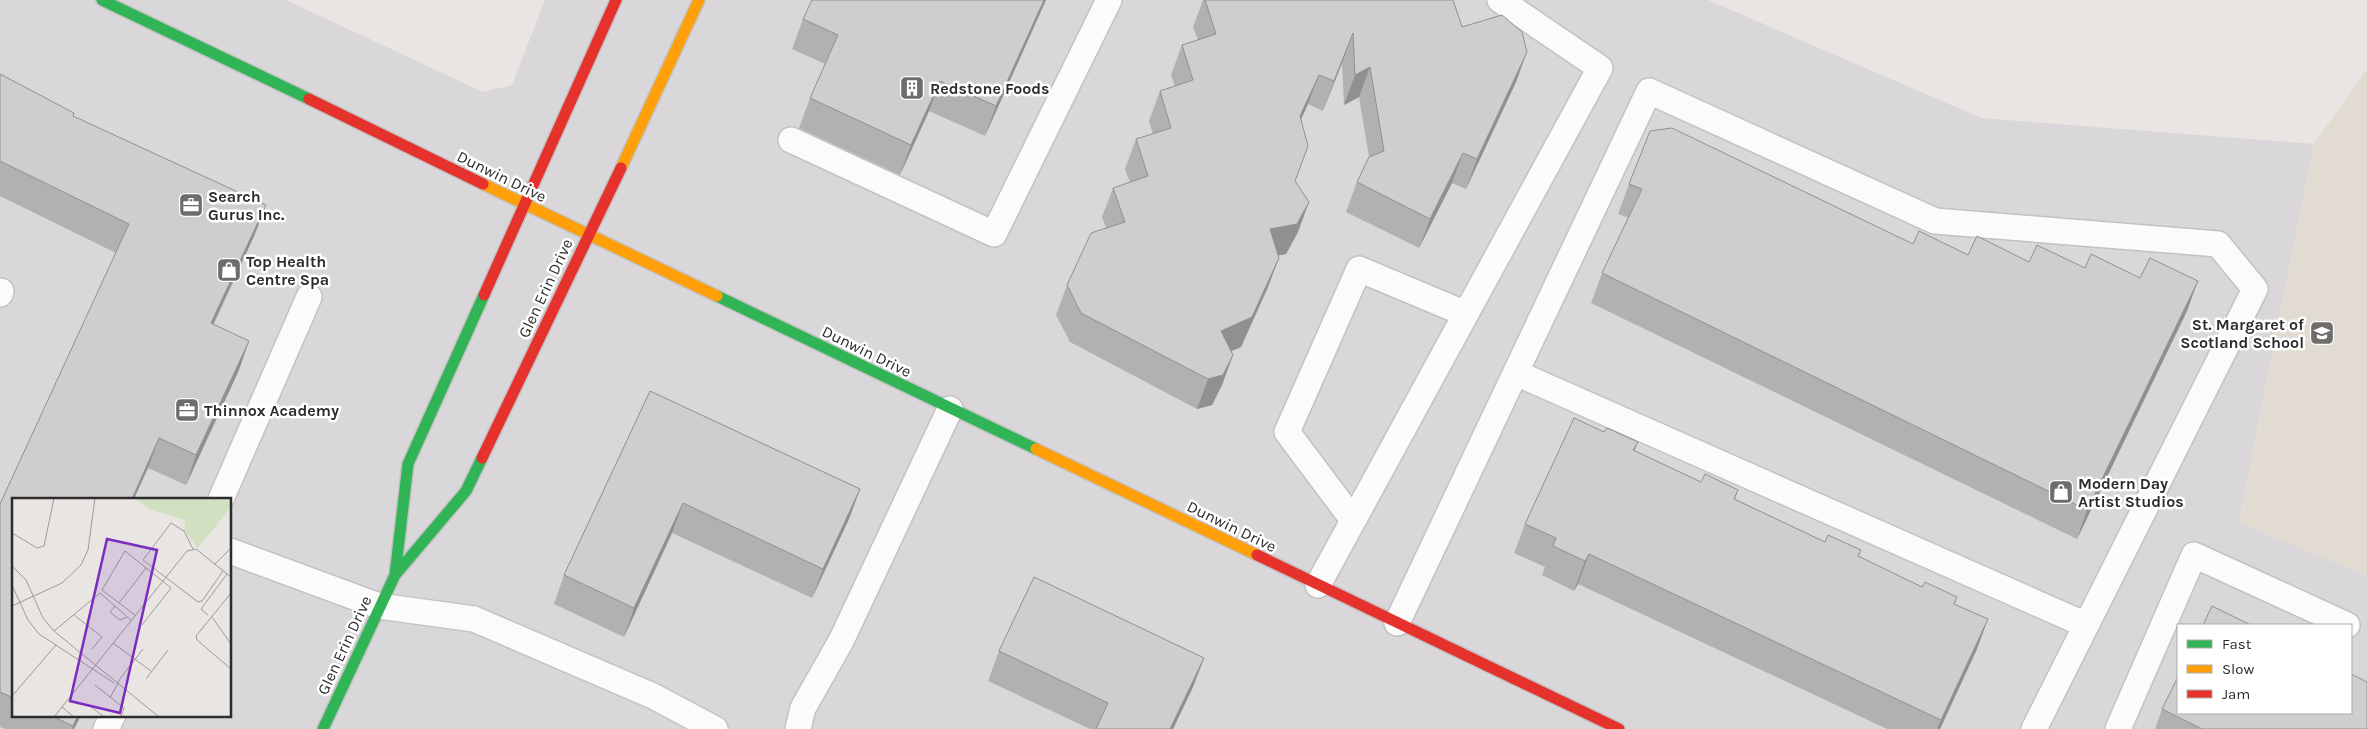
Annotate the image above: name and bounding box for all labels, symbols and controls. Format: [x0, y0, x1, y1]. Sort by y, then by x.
building icon: Redstone Foods [899, 75, 925, 101]
place label: Redstone Foods [930, 79, 1050, 98]
street label: Dunwin Drive [454, 147, 550, 206]
place label: Search Gurus Inc. [208, 187, 285, 224]
office icon: Search Gurus Inc. [178, 192, 204, 218]
street label: Glen Erin Drive [514, 236, 577, 341]
place label: Top Health Centre Spa [246, 252, 329, 289]
shop icon: Top Health Centre Spa [216, 257, 242, 283]
place label: St. Margaret of Scotland School [2180, 315, 2304, 352]
school or university icon: St. Margaret of Scotland School [2309, 320, 2335, 346]
street label: Dunwin Drive [819, 322, 915, 381]
office icon: Thinnox Academy [174, 397, 200, 423]
place label: Thinnox Academy [204, 401, 339, 420]
place label: Modern Day Artist Studios [2078, 474, 2184, 511]
shop icon: Modern Day Artist Studios [2048, 479, 2074, 505]
street label: Dunwin Drive [1184, 497, 1280, 556]
inset map [12, 498, 231, 716]
street label: Glen Erin Drive [313, 593, 376, 698]
legend [2177, 624, 2352, 714]
text: Fast [2222, 635, 2252, 653]
text: Slow [2222, 660, 2254, 678]
text: Jam [2222, 685, 2250, 703]

